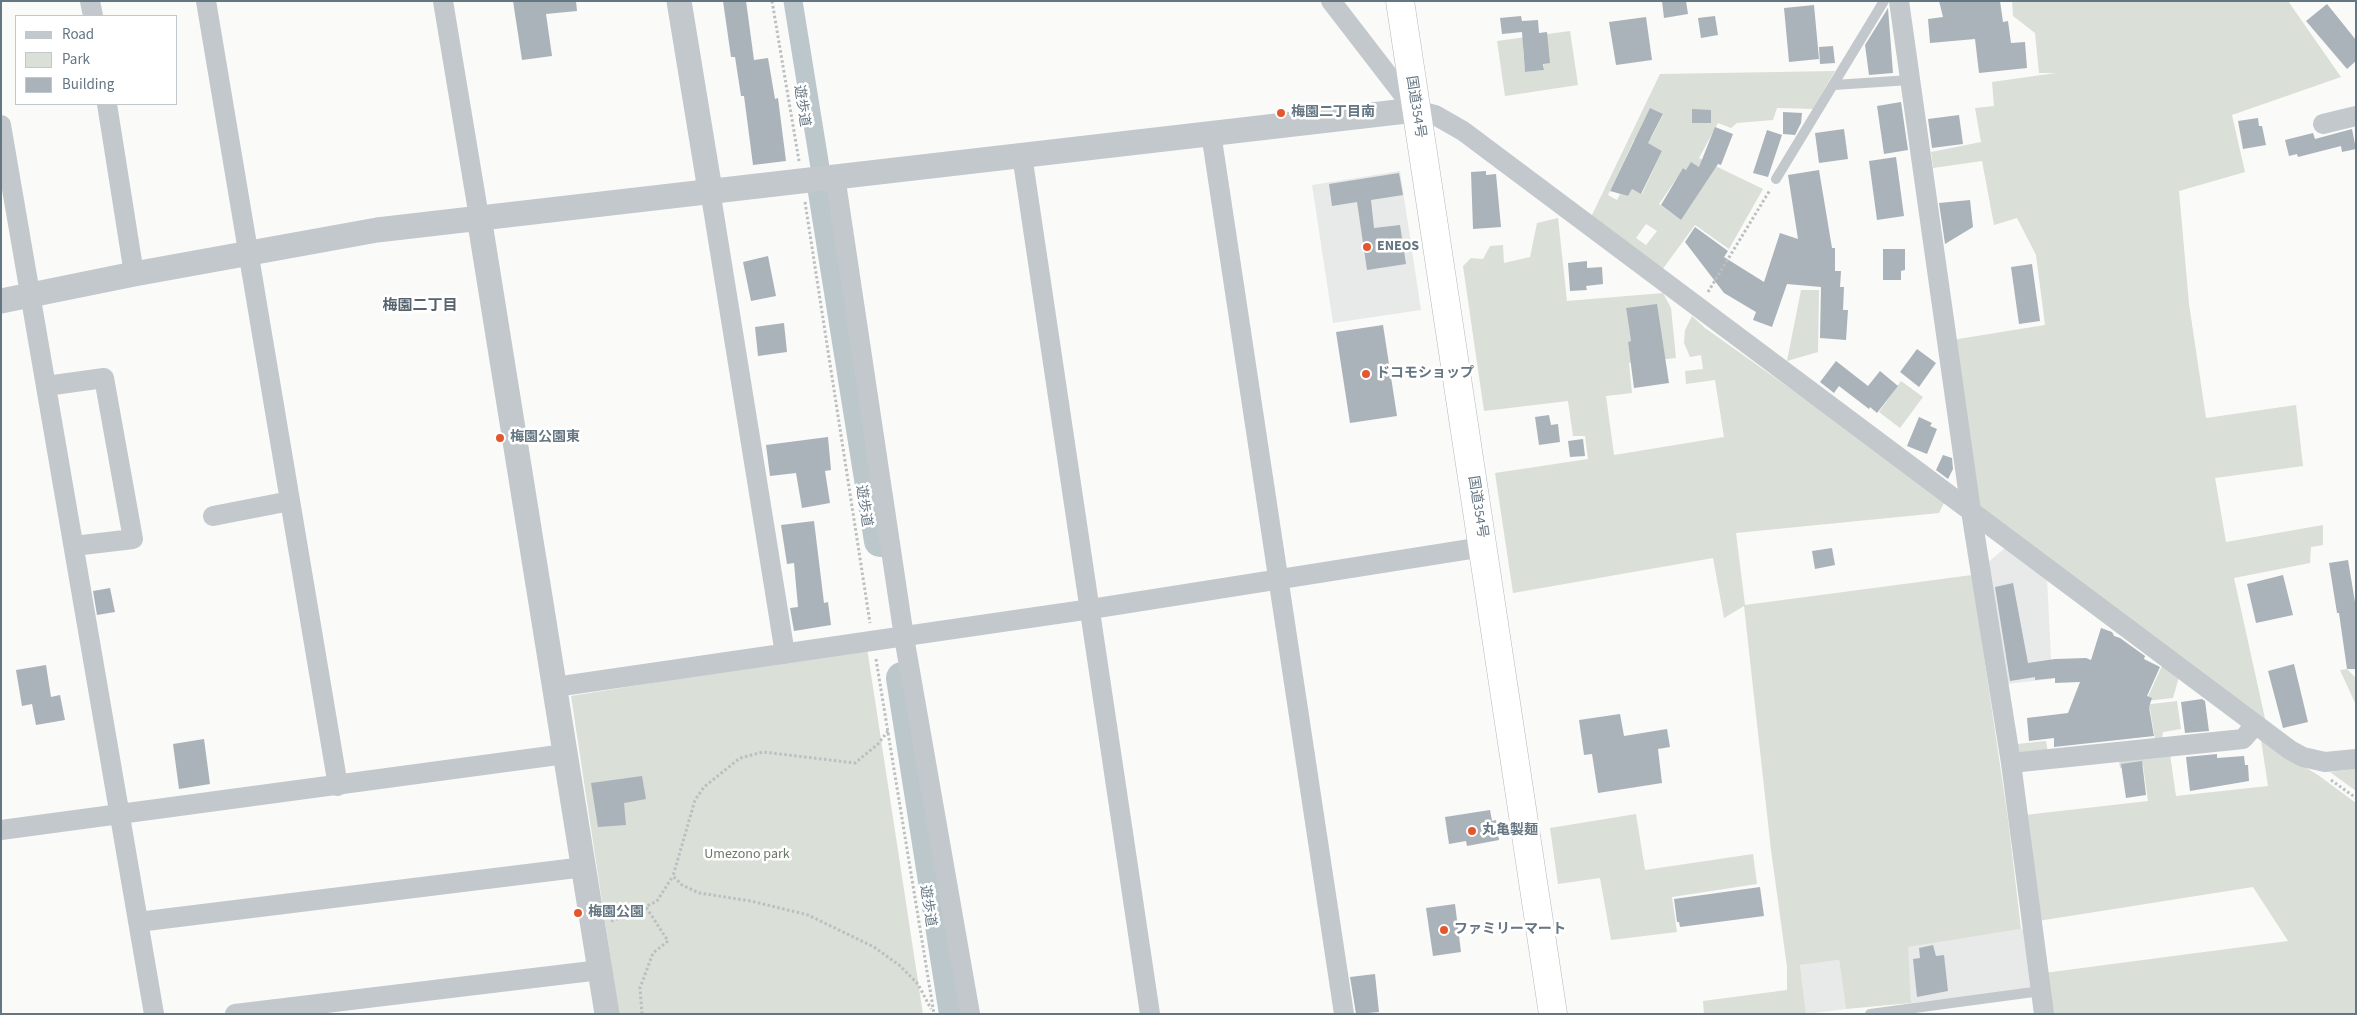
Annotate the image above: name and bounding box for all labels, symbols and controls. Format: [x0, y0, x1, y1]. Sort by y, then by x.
legend [15, 15, 178, 105]
text: Road [62, 24, 94, 45]
text: Park [62, 49, 90, 70]
text: Building [62, 74, 114, 95]
street label: 国道354号 [1402, 75, 1428, 139]
street label: 遊歩道 [789, 84, 813, 128]
place label: 梅園二丁目南 [1291, 105, 1375, 121]
marker: 梅園二丁目南 [1275, 107, 1287, 119]
place label: ENEOS [1377, 239, 1419, 255]
marker: ENEOS [1361, 241, 1373, 253]
district label: 梅園二丁目 [383, 298, 457, 316]
place label: ドコモショップ [1376, 366, 1474, 382]
marker: ドコモショップ [1360, 368, 1372, 380]
place label: 梅園公園東 [510, 430, 580, 446]
marker: 梅園公園東 [494, 432, 506, 444]
street label: 国道354号 [1464, 475, 1490, 539]
street label: 遊歩道 [851, 484, 875, 528]
place label: 丸亀製麺 [1482, 823, 1538, 839]
marker: 丸亀製麺 [1466, 825, 1478, 837]
park label: Umezono park [704, 847, 790, 863]
street label: 遊歩道 [915, 884, 939, 928]
place label: 梅園公園 [588, 905, 644, 921]
marker: 梅園公園 [572, 907, 584, 919]
place label: ファミリーマート [1454, 922, 1566, 938]
marker: ファミリーマート [1438, 924, 1450, 936]

